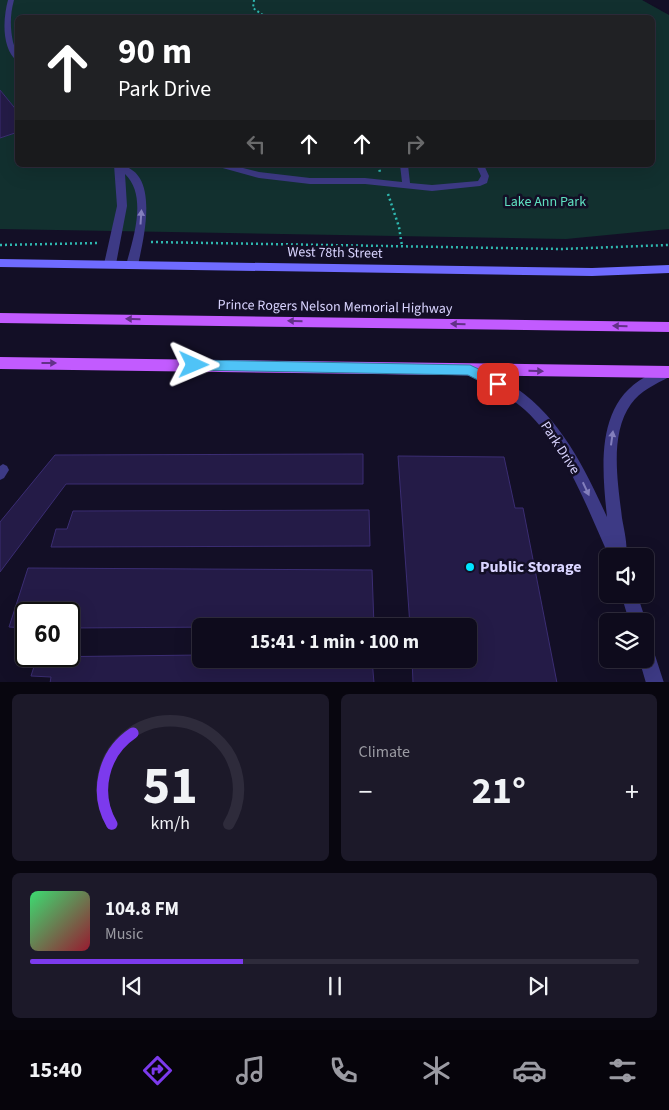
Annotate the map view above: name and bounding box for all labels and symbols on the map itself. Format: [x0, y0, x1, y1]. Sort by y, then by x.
park label: Lake Ann Park [504, 192, 586, 212]
one-way arrow [137, 208, 145, 224]
street label: West 78th Street [287, 242, 383, 264]
street label: Prince Rogers Nelson Memorial Highway [217, 295, 453, 319]
one-way arrow [125, 315, 141, 323]
one-way arrow [287, 317, 303, 325]
one-way arrow [450, 319, 466, 327]
one-way arrow [612, 322, 628, 330]
position arrow [167, 338, 219, 390]
one-way arrow [41, 359, 57, 367]
pin [477, 363, 519, 405]
one-way arrow [528, 367, 544, 375]
street label: Park Drive [535, 418, 585, 478]
one-way arrow [608, 430, 616, 446]
one-way arrow [581, 482, 590, 497]
place label: Public Storage [480, 556, 582, 578]
marker: Public Storage [464, 561, 476, 573]
speed limit sign: 60 [15, 602, 80, 667]

